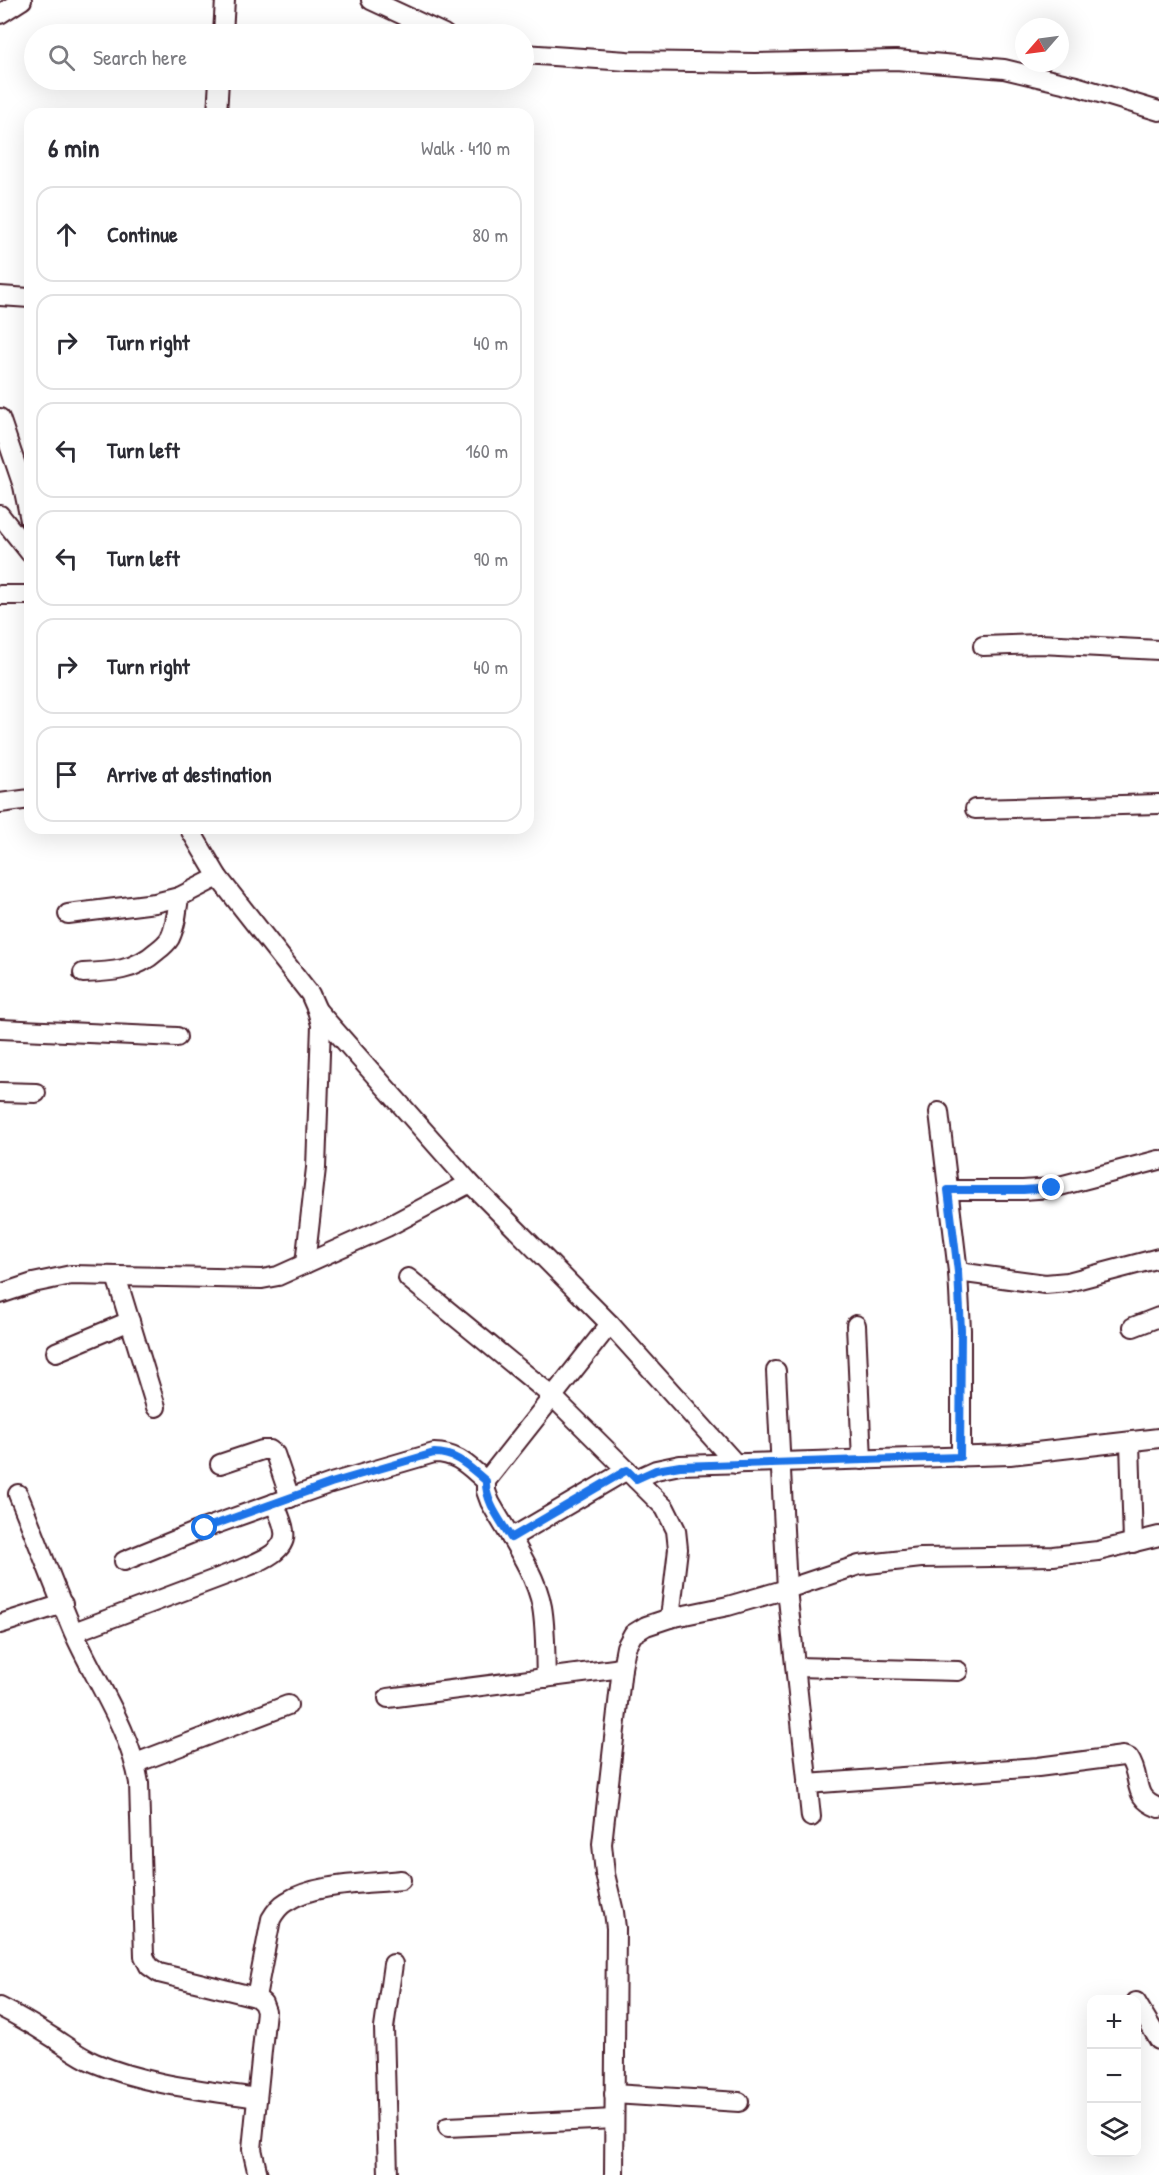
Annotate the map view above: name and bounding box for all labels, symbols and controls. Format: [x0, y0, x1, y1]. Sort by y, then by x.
north arrow [1015, 18, 1069, 72]
search box [24, 24, 534, 90]
icon: search [45, 41, 78, 74]
text: Search here [93, 42, 187, 72]
text: 6 min [48, 130, 100, 165]
text: Walk · 410 m [421, 134, 510, 161]
icon: ahead [50, 218, 83, 251]
text: Continue [107, 219, 178, 249]
text: 80 m [472, 221, 508, 248]
icon: right [50, 326, 83, 359]
text: Turn right [107, 327, 190, 357]
text: 40 m [473, 329, 508, 356]
icon: left [50, 434, 83, 467]
text: Turn left [107, 435, 180, 465]
text: 160 m [466, 437, 508, 464]
icon: left [50, 542, 83, 575]
text: Turn left [107, 543, 180, 573]
text: 90 m [474, 545, 508, 572]
icon: right [50, 650, 83, 683]
text: Turn right [107, 651, 190, 681]
text: 40 m [473, 653, 508, 680]
icon: arrive [50, 758, 83, 791]
text: Arrive at destination [107, 759, 272, 789]
route end [1038, 1174, 1064, 1200]
route start [191, 1514, 217, 1540]
map controls [1087, 1995, 1141, 2157]
button: + [1087, 1995, 1141, 2049]
button: − [1087, 2049, 1141, 2103]
button: layers [1087, 2103, 1141, 2157]

